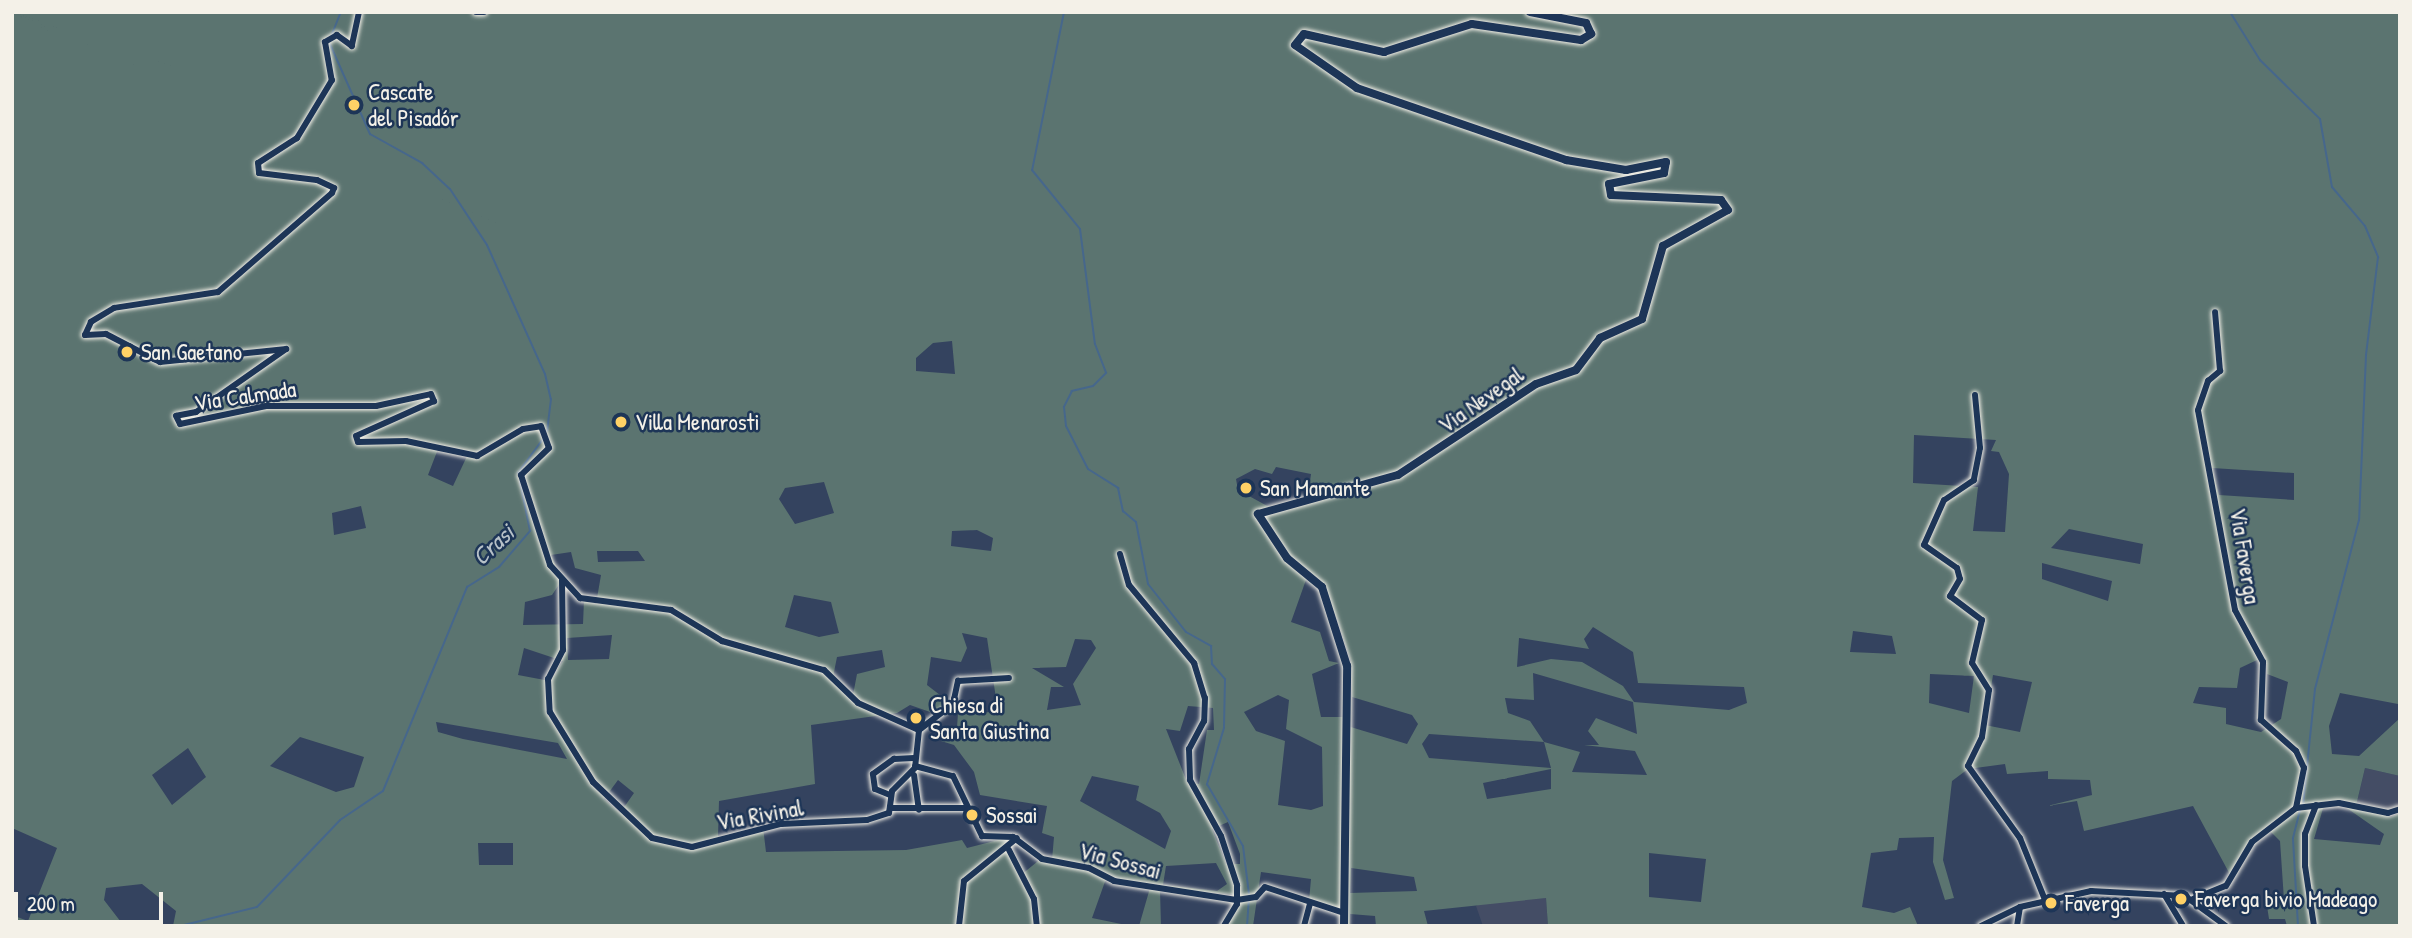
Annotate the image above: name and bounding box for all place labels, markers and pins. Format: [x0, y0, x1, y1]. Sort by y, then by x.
place label: Cascate del Pisadór [368, 78, 459, 132]
marker: Cascate del Pisadór [346, 97, 362, 113]
place label: San Gaetano [141, 338, 242, 366]
marker: San Gaetano [119, 344, 135, 360]
place label: Villa Menarosti [635, 408, 760, 436]
marker: Villa Menarosti [613, 414, 629, 430]
place label: San Mamante [1260, 474, 1370, 502]
marker: San Mamante [1238, 480, 1254, 496]
place label: Chiesa di Santa Giustina [930, 691, 1049, 745]
marker: Chiesa di Santa Giustina [908, 710, 924, 726]
place label: Sossai [986, 801, 1038, 829]
marker: Sossai [964, 807, 980, 823]
place label: Faverga bivio Madeago [2195, 885, 2377, 913]
place label: Faverga [2065, 889, 2129, 917]
marker: Faverga bivio Madeago [2173, 891, 2189, 907]
marker: Faverga [2043, 895, 2059, 911]

